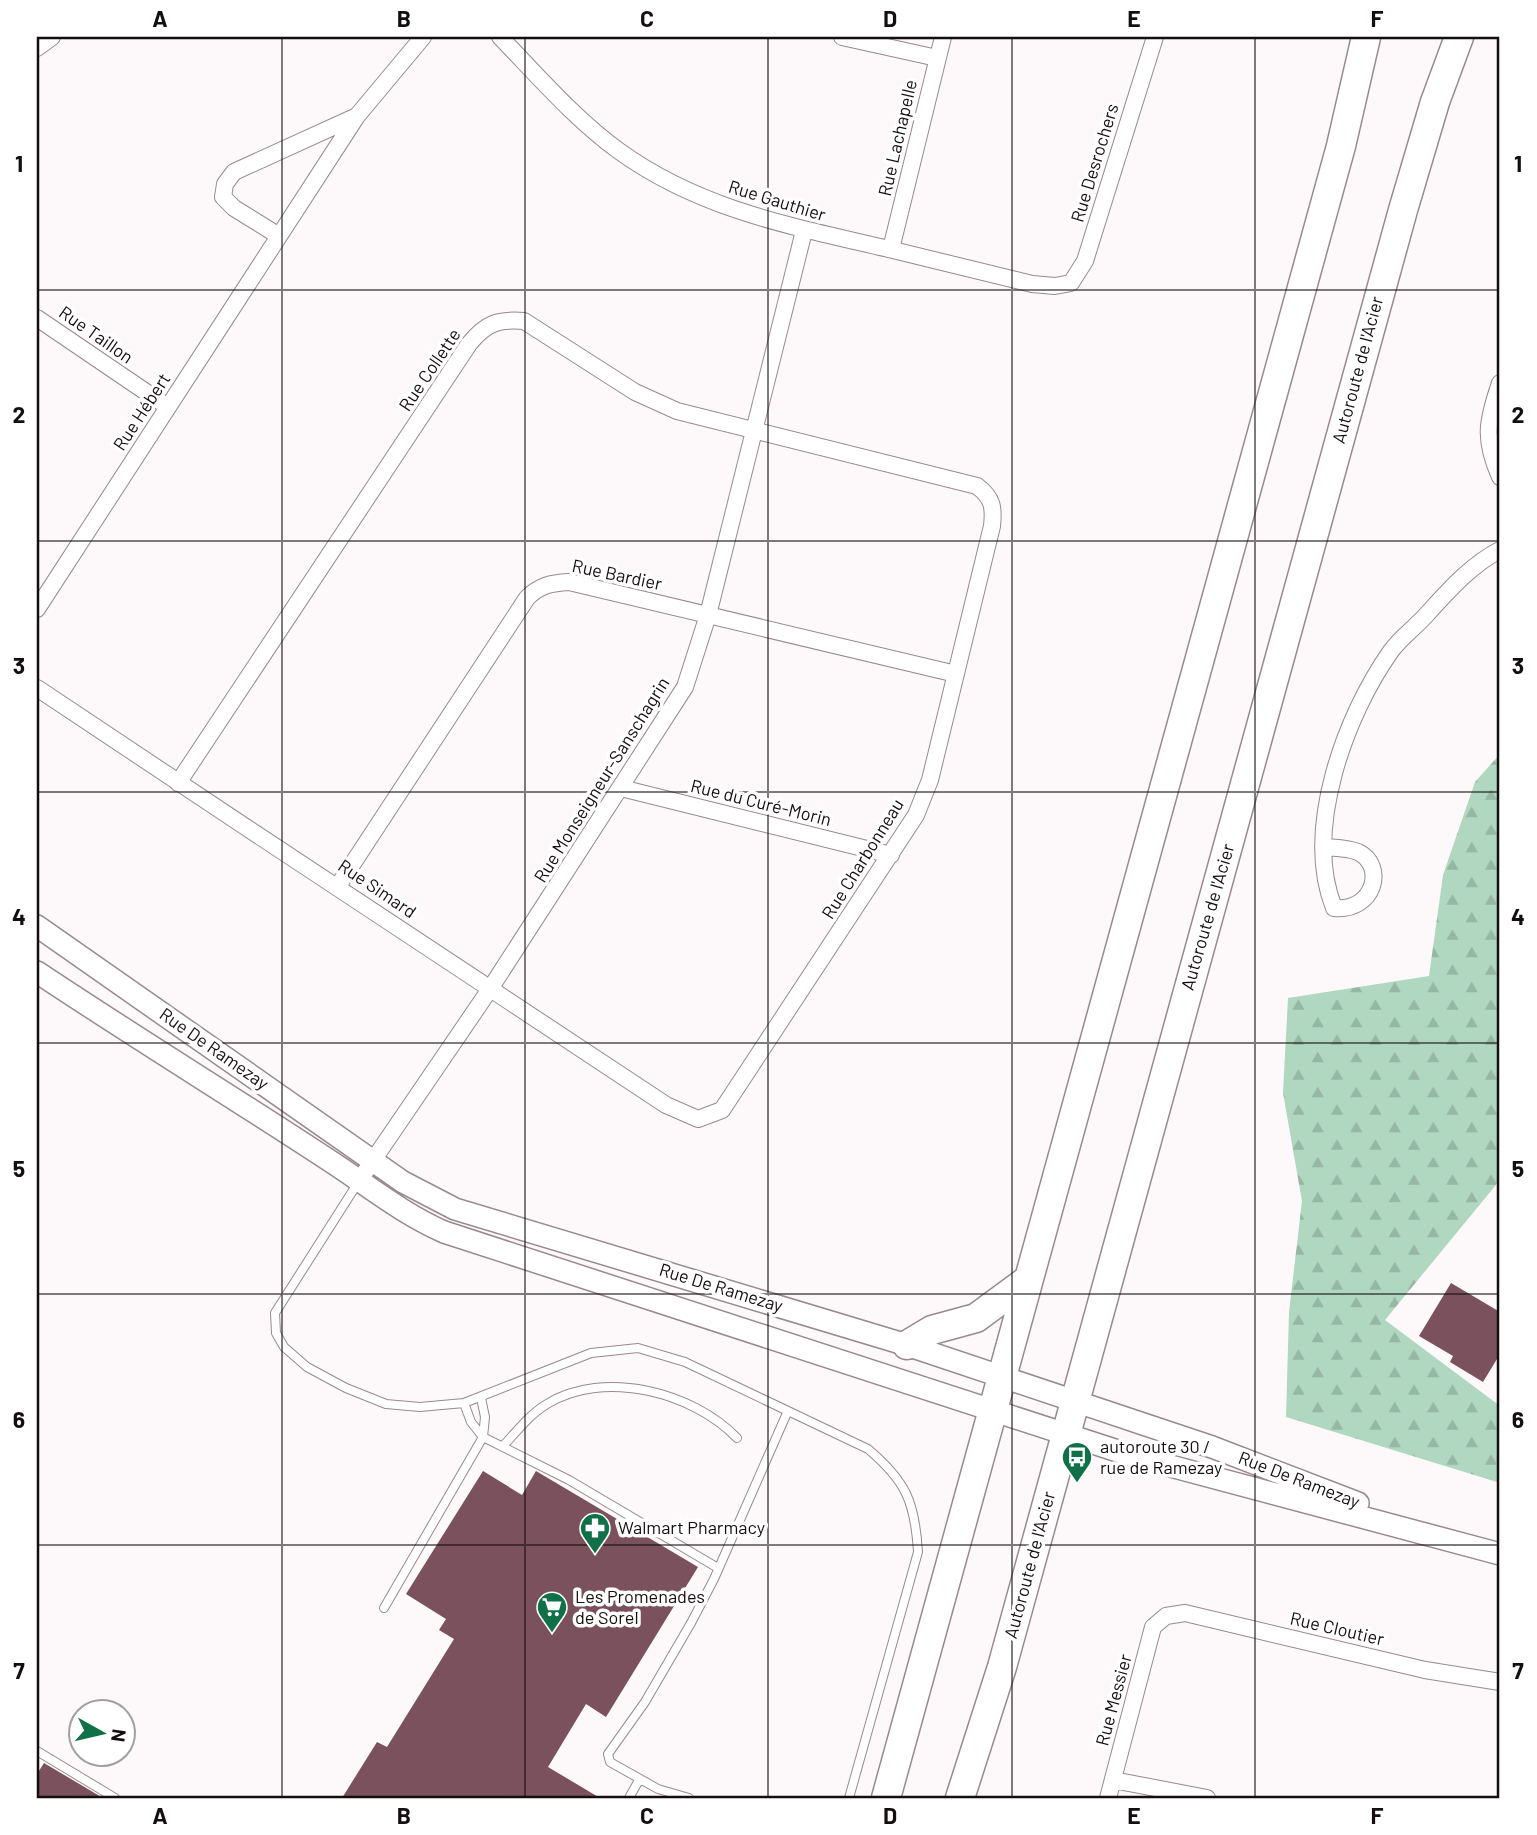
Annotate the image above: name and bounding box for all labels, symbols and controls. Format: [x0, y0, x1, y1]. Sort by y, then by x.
text: A [152, 4, 168, 32]
text: B [397, 4, 411, 32]
text: C [640, 4, 654, 32]
text: D [883, 4, 897, 32]
text: E [1127, 4, 1141, 32]
text: F [1371, 4, 1384, 32]
street label: Rue Lachapelle [873, 77, 921, 198]
street label: Rue Desrochers [1066, 101, 1123, 225]
text: 1 [15, 149, 23, 177]
text: 1 [1514, 149, 1522, 177]
street label: Rue Gauthier [726, 175, 829, 225]
street label: Autoroute de l'Acier [1327, 293, 1387, 446]
street label: Rue Taillon [55, 301, 138, 368]
street label: Rue Collette [394, 324, 465, 415]
street label: Rue Hébert [108, 369, 174, 454]
text: 2 [13, 400, 25, 428]
text: 2 [1512, 400, 1524, 428]
street label: Rue Bardier [570, 554, 665, 594]
text: 3 [13, 651, 25, 679]
text: 3 [1512, 651, 1524, 679]
street label: Rue Monseigneur-Sanschagrin [529, 673, 674, 886]
street label: Rue du Curé-Morin [689, 774, 834, 830]
street label: Rue Charbonneau [816, 794, 908, 923]
street label: Autoroute de l'Acier [1176, 841, 1239, 992]
street label: Rue Simard [334, 854, 421, 922]
text: 4 [12, 902, 26, 930]
text: 4 [1511, 902, 1525, 930]
street label: Rue De Ramezay [156, 1002, 273, 1094]
text: 5 [13, 1154, 25, 1182]
text: 5 [1512, 1154, 1524, 1182]
street label: Rue De Ramezay [657, 1258, 786, 1316]
text: 6 [13, 1405, 25, 1433]
text: 6 [1512, 1405, 1524, 1433]
place label: autoroute 30 / rue de Ramezay [1100, 1435, 1222, 1478]
bus stop icon: autoroute 30 / rue de Ramezay [1060, 1440, 1094, 1484]
street label: Rue De Ramezay [1236, 1446, 1363, 1512]
street label: Autoroute de l'Acier [999, 1488, 1059, 1641]
pharmacy icon: Walmart Pharmacy [578, 1511, 612, 1555]
place label: Walmart Pharmacy [618, 1516, 765, 1538]
place label: Les Promenades de Sorel [575, 1585, 705, 1628]
supermarket icon: Les Promenades de Sorel [535, 1590, 569, 1634]
street label: Rue Cloutier [1288, 1607, 1387, 1650]
street label: Rue Messier [1090, 1651, 1136, 1748]
text: 7 [13, 1656, 25, 1684]
text: 7 [1512, 1656, 1524, 1684]
north arrow [66, 1699, 136, 1769]
text: N [107, 1728, 132, 1743]
text: A [152, 1801, 168, 1829]
text: B [397, 1801, 411, 1829]
text: C [640, 1801, 654, 1829]
text: D [883, 1801, 897, 1829]
text: E [1127, 1801, 1141, 1829]
text: F [1371, 1801, 1384, 1829]

